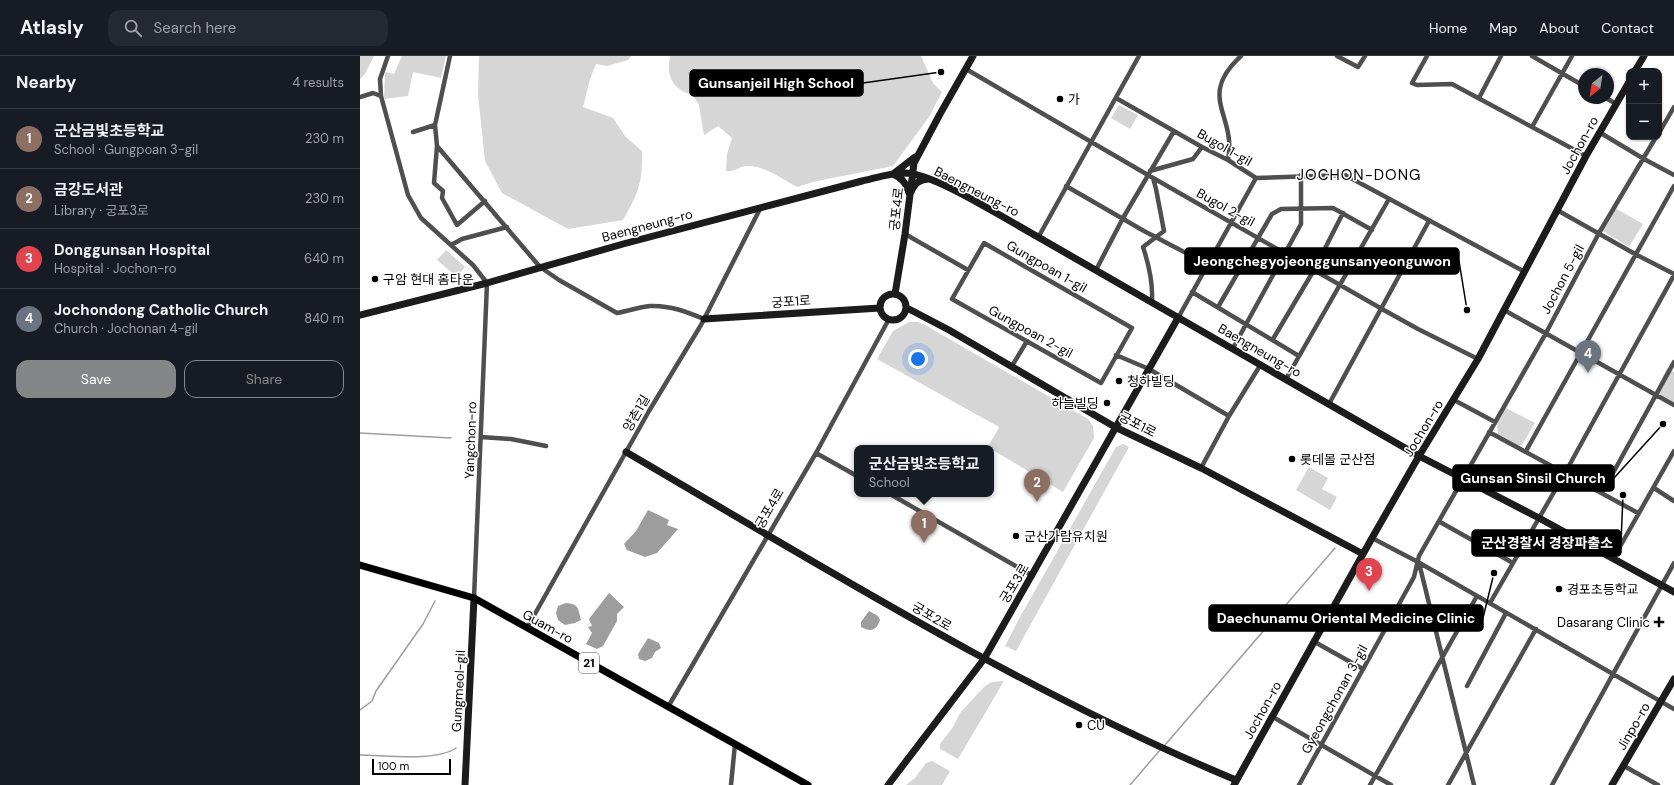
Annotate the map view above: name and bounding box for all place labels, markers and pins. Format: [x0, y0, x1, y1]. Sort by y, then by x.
callout: Gunsanjeil High School [690, 70, 863, 96]
place label: 가 [1068, 91, 1080, 108]
marker: 가 [1055, 94, 1065, 104]
callout: Jeongchegyojeonggunsanyeonguwon [1185, 248, 1459, 274]
place label: 구암 현대 홈타운 [383, 271, 474, 288]
marker: 구암 현대 홈타운 [370, 274, 380, 284]
pin: 4 [1575, 340, 1601, 373]
place label: 청하빌딩 [1127, 373, 1175, 390]
marker: 청하빌딩 [1114, 376, 1124, 386]
place label: 하늘빌딩 [1051, 395, 1099, 412]
marker: 하늘빌딩 [1102, 398, 1112, 408]
place label: 롯데몰 군산점 [1300, 451, 1375, 468]
marker: 롯데몰 군산점 [1287, 454, 1297, 464]
callout: Gunsan Sinsil Church [1453, 465, 1614, 491]
pin: 2 [1024, 469, 1050, 502]
pin: 1 [911, 510, 937, 543]
place label: 군산가람유치원 [1024, 528, 1108, 545]
callout: 군산경찰서 경장파출소 [1472, 530, 1621, 556]
marker: 군산가람유치원 [1011, 531, 1021, 541]
pin: 3 [1356, 558, 1382, 591]
place label: 경포초등학교 [1567, 581, 1639, 598]
marker: 경포초등학교 [1554, 584, 1564, 594]
callout: Daechunamu Oriental Medicine Clinic [1209, 605, 1483, 631]
place label: Dasarang Clinic [1557, 614, 1650, 631]
marker: Dasarang Clinic [1653, 616, 1665, 628]
place label: CU [1087, 717, 1105, 734]
marker: CU [1074, 720, 1084, 730]

